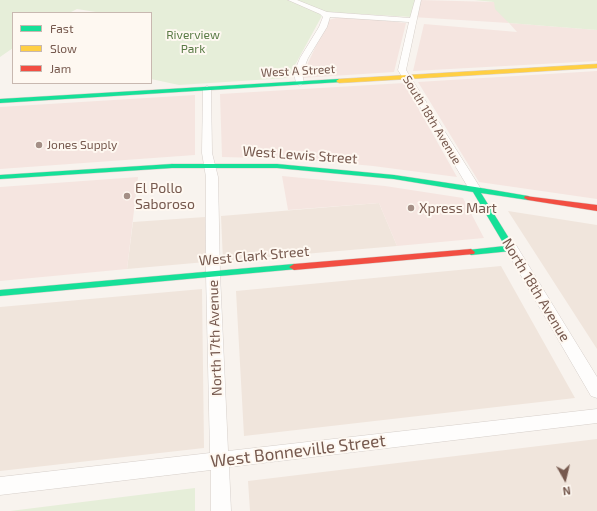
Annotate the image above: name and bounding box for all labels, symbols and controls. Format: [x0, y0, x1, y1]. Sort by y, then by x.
legend [12, 12, 152, 84]
text: Fast [50, 21, 73, 35]
park label: Riverview Park [166, 28, 220, 56]
text: Slow [50, 41, 77, 55]
text: Jam [50, 61, 71, 75]
street label: West A Street [260, 62, 336, 80]
street label: South 18th Avenue [400, 73, 464, 167]
place label: Jones Supply [47, 138, 117, 152]
marker: Jones Supply [34, 140, 44, 150]
street label: West Lewis Street [242, 143, 358, 167]
place label: El Pollo Saboroso [135, 180, 195, 212]
marker: El Pollo Saboroso [122, 191, 132, 201]
place label: Xpress Mart [419, 200, 497, 216]
marker: Xpress Mart [406, 203, 416, 213]
street label: North 18th Avenue [499, 235, 573, 345]
street label: West Clark Street [198, 243, 310, 269]
street label: North 17th Avenue [205, 280, 225, 396]
street label: West Bonneville Street [209, 430, 387, 472]
north arrow [545, 459, 585, 499]
text: N [562, 484, 572, 498]

